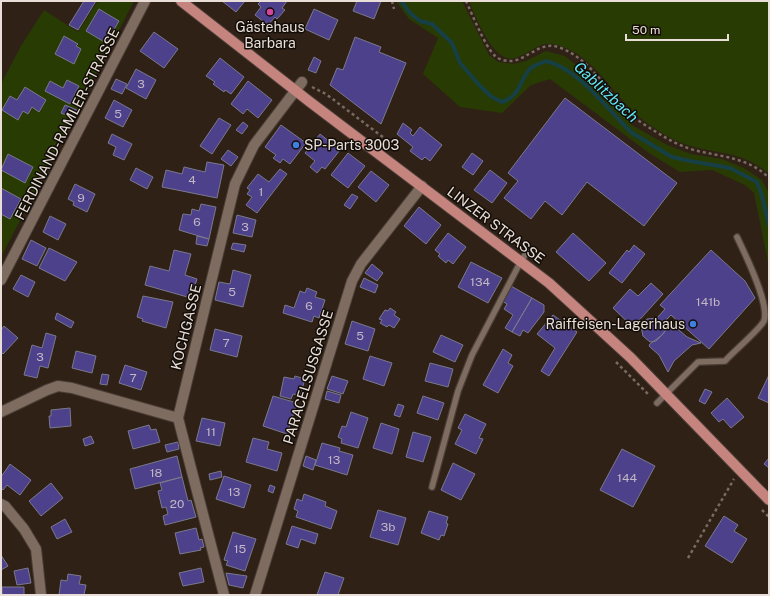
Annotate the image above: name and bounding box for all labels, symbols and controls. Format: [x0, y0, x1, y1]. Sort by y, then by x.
marker: Gästehaus Barbara [265, 7, 275, 17]
scale bar [626, 16, 728, 42]
place label: Gästehaus Barbara [235, 19, 305, 51]
text: 50 m [632, 23, 660, 37]
street label: FERDINAND-RAMLER-STRASSE [12, 25, 122, 223]
water label: Gablitzbach [571, 58, 642, 125]
house number: 3 [137, 77, 145, 91]
house number: 5 [114, 107, 122, 121]
place label: SP-Parts 3003 [304, 137, 399, 153]
marker: SP-Parts 3003 [291, 140, 301, 150]
house number: 4 [188, 173, 196, 187]
street label: LINZER STRASSE [444, 183, 548, 267]
house number: 1 [259, 185, 263, 199]
house number: 9 [77, 191, 85, 205]
house number: 6 [193, 215, 201, 229]
house number: 3 [241, 220, 249, 234]
house number: 134 [470, 275, 490, 289]
street label: KOCHGASSE [168, 283, 204, 371]
house number: 5 [228, 285, 236, 299]
house number: 141b [696, 295, 720, 309]
house number: 6 [305, 299, 313, 313]
street label: PARACELSUSGASSE [280, 308, 336, 446]
place label: Raiffeisen-Lagerhaus [546, 316, 685, 332]
marker: Raiffeisen-Lagerhaus [688, 319, 698, 329]
house number: 5 [356, 329, 364, 343]
house number: 7 [222, 336, 230, 350]
house number: 3 [36, 350, 44, 364]
house number: 7 [129, 371, 137, 385]
house number: 11 [206, 425, 216, 439]
house number: 13 [328, 453, 340, 467]
house number: 18 [150, 466, 163, 480]
house number: 144 [617, 471, 637, 485]
house number: 13 [228, 485, 240, 499]
house number: 20 [170, 497, 184, 511]
house number: 3b [381, 520, 395, 534]
house number: 15 [234, 542, 247, 556]

